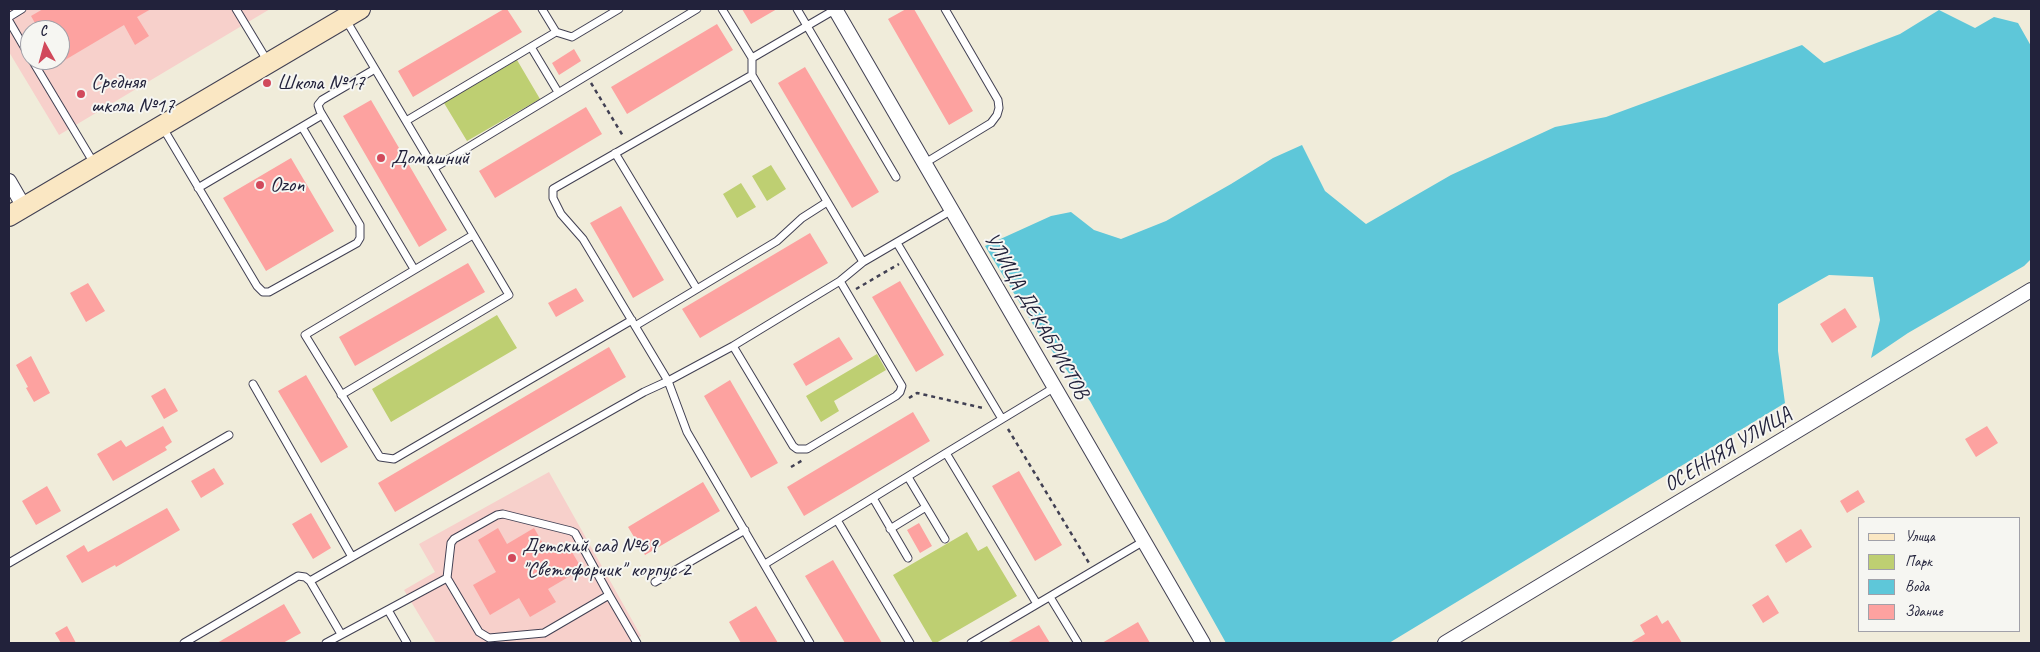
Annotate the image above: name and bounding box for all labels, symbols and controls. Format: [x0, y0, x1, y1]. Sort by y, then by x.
north arrow [20, 20, 70, 70]
text: С [39, 22, 48, 39]
place label: Средняя школа №17 [91, 69, 174, 119]
place label: Школа №17 [277, 70, 365, 96]
marker: Школа №17 [261, 77, 273, 89]
marker: Средняя школа №17 [75, 88, 87, 100]
place label: Домашний [391, 145, 469, 171]
marker: Домашний [375, 152, 387, 164]
place label: Ozon [270, 172, 305, 198]
marker: Ozon [254, 179, 266, 191]
street label: УЛИЦА ДЕКАБРИСТОВ [978, 228, 1094, 404]
street label: ОСЕННЯЯ УЛИЦА [1660, 402, 1796, 498]
legend [1858, 517, 2020, 632]
text: Улица [1905, 527, 1935, 546]
place label: Детский сад №69 "Светофорчик" корпус 2 [522, 533, 691, 583]
marker: Детский сад №69 "Светофорчик" корпус 2 [506, 552, 518, 564]
text: Парк [1905, 552, 1932, 571]
text: Вода [1905, 577, 1929, 596]
text: Здание [1905, 602, 1943, 621]

